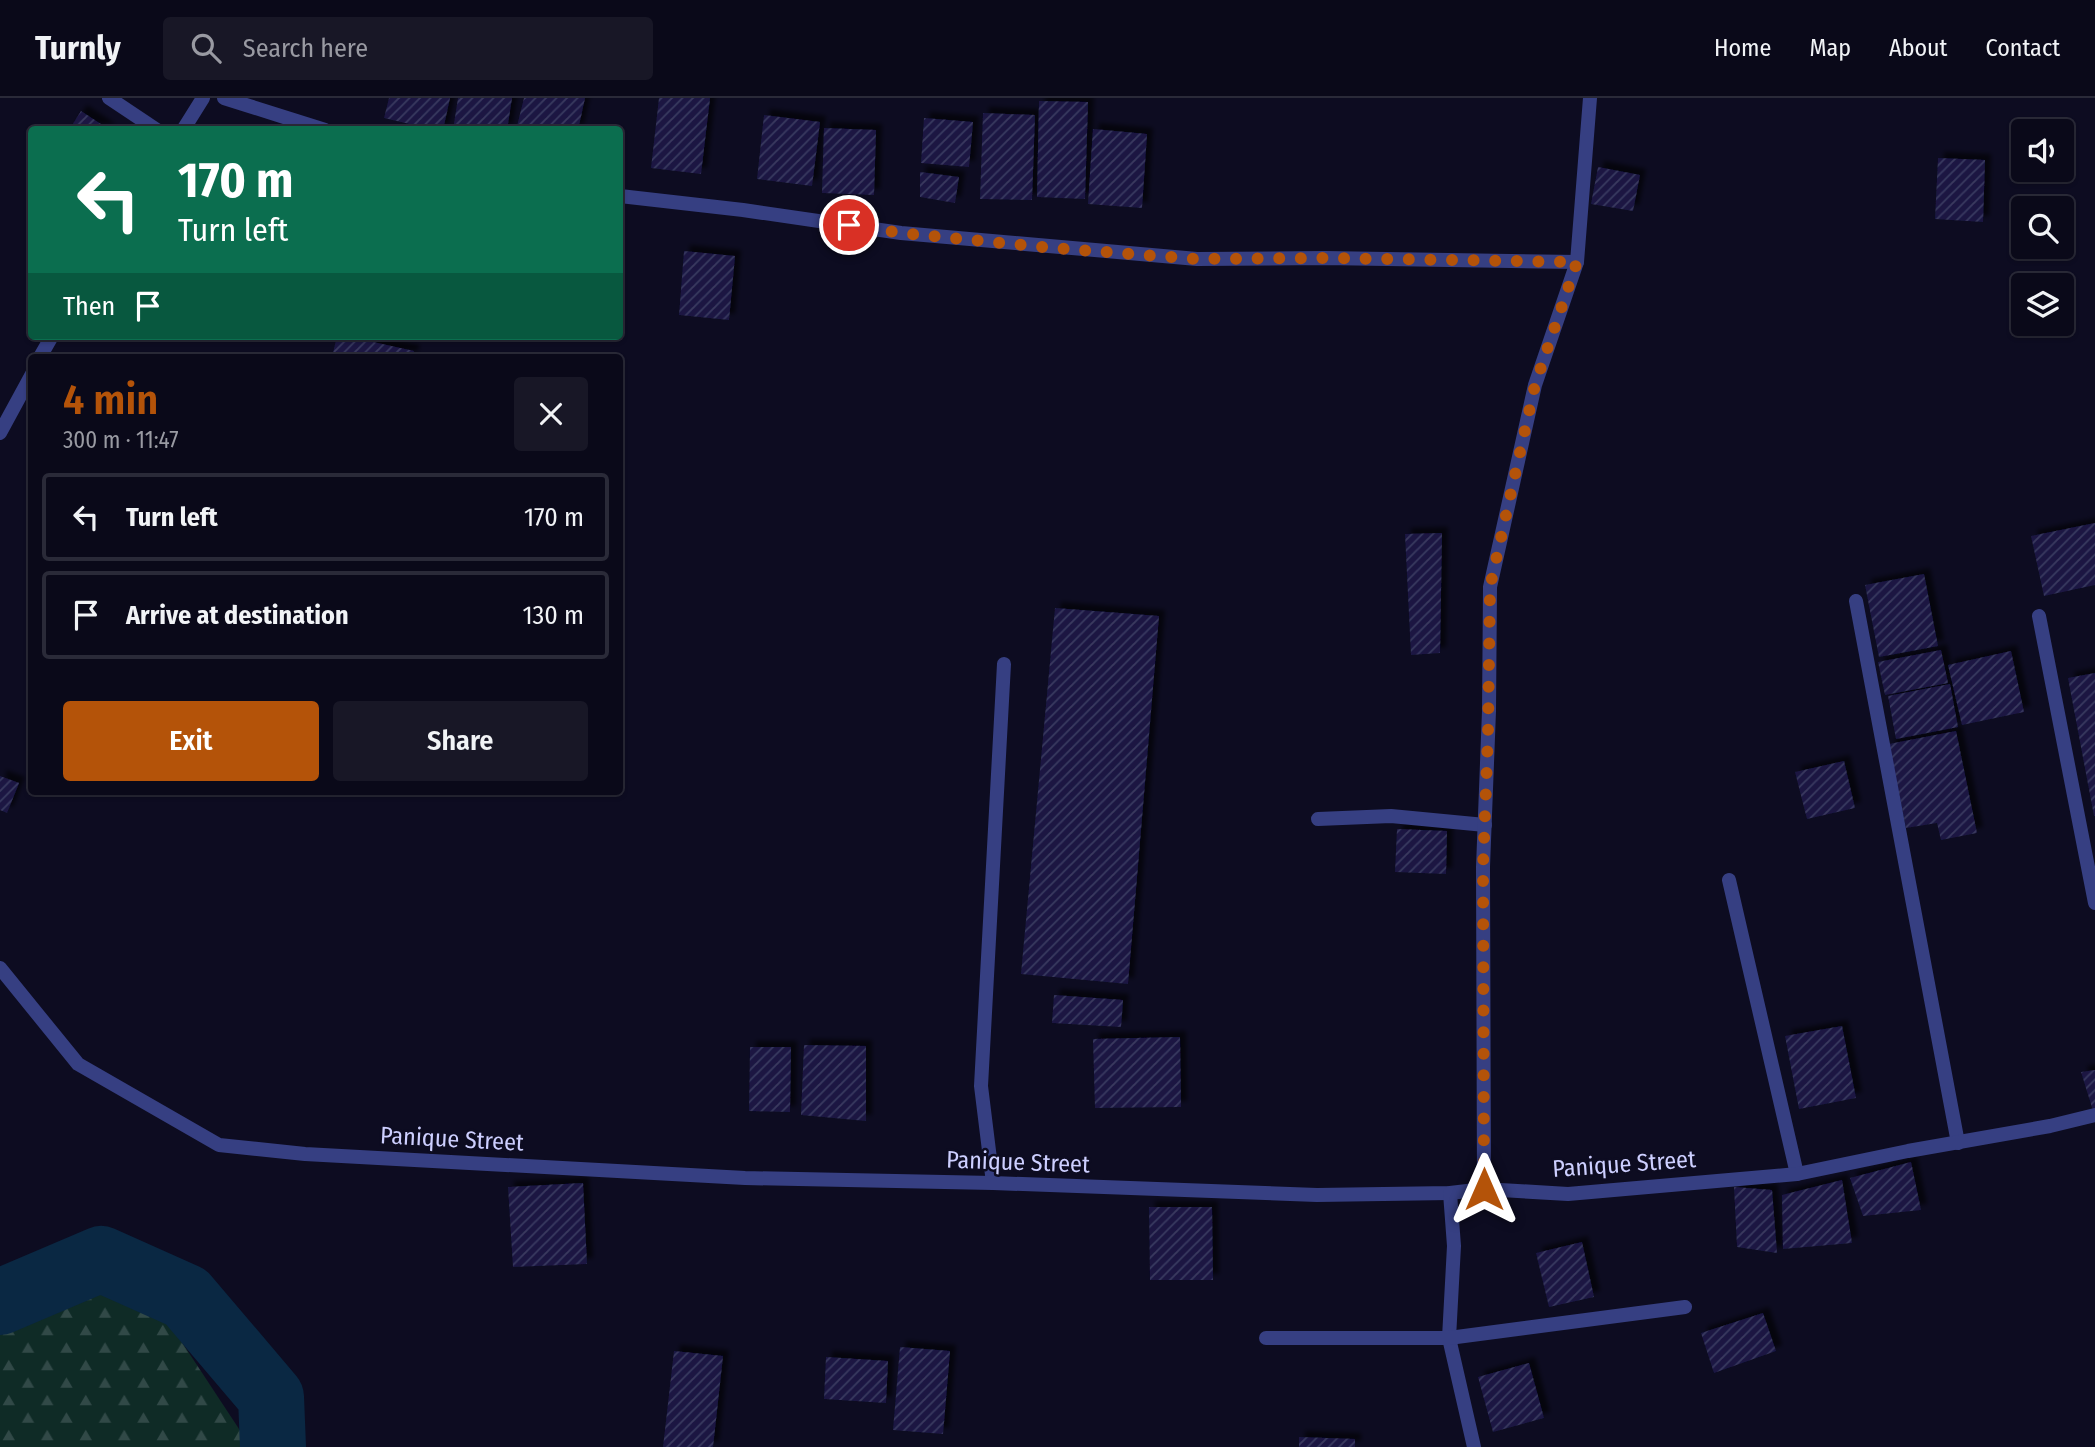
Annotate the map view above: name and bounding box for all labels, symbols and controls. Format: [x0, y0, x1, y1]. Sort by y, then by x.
search box [163, 17, 653, 80]
text: Turnly [35, 28, 121, 68]
icon: search [187, 29, 225, 67]
text: Search here [243, 33, 368, 64]
text: Home [1714, 34, 1771, 62]
text: Map [1809, 34, 1851, 62]
text: About [1889, 34, 1947, 62]
text: Contact [1985, 34, 2060, 62]
map controls [2011, 119, 2074, 336]
button: sound [2011, 119, 2074, 182]
text: 170 m [178, 151, 294, 210]
icon: left [63, 154, 154, 245]
pin [819, 195, 879, 255]
button: search [2011, 196, 2074, 259]
icon: arrive [830, 206, 868, 244]
text: Turn left [178, 211, 288, 249]
button: layers [2011, 273, 2074, 336]
icon: arrive [129, 287, 167, 325]
text: Then [63, 291, 115, 322]
text: 4 min [63, 375, 158, 425]
button: close [514, 377, 588, 451]
text: 300 m · 11:47 [63, 426, 179, 454]
icon: left [67, 498, 105, 536]
text: Turn left [126, 502, 218, 533]
text: 170 m [524, 502, 584, 533]
icon: arrive [67, 596, 105, 634]
text: Arrive at destination [126, 600, 349, 631]
text: 130 m [522, 600, 584, 631]
button: Exit [63, 701, 319, 781]
button: Share [333, 701, 588, 781]
street label: Panique Street [380, 1121, 525, 1157]
street label: Panique Street [1551, 1145, 1697, 1183]
street label: Panique Street [946, 1146, 1090, 1179]
position arrow [1447, 1152, 1521, 1226]

